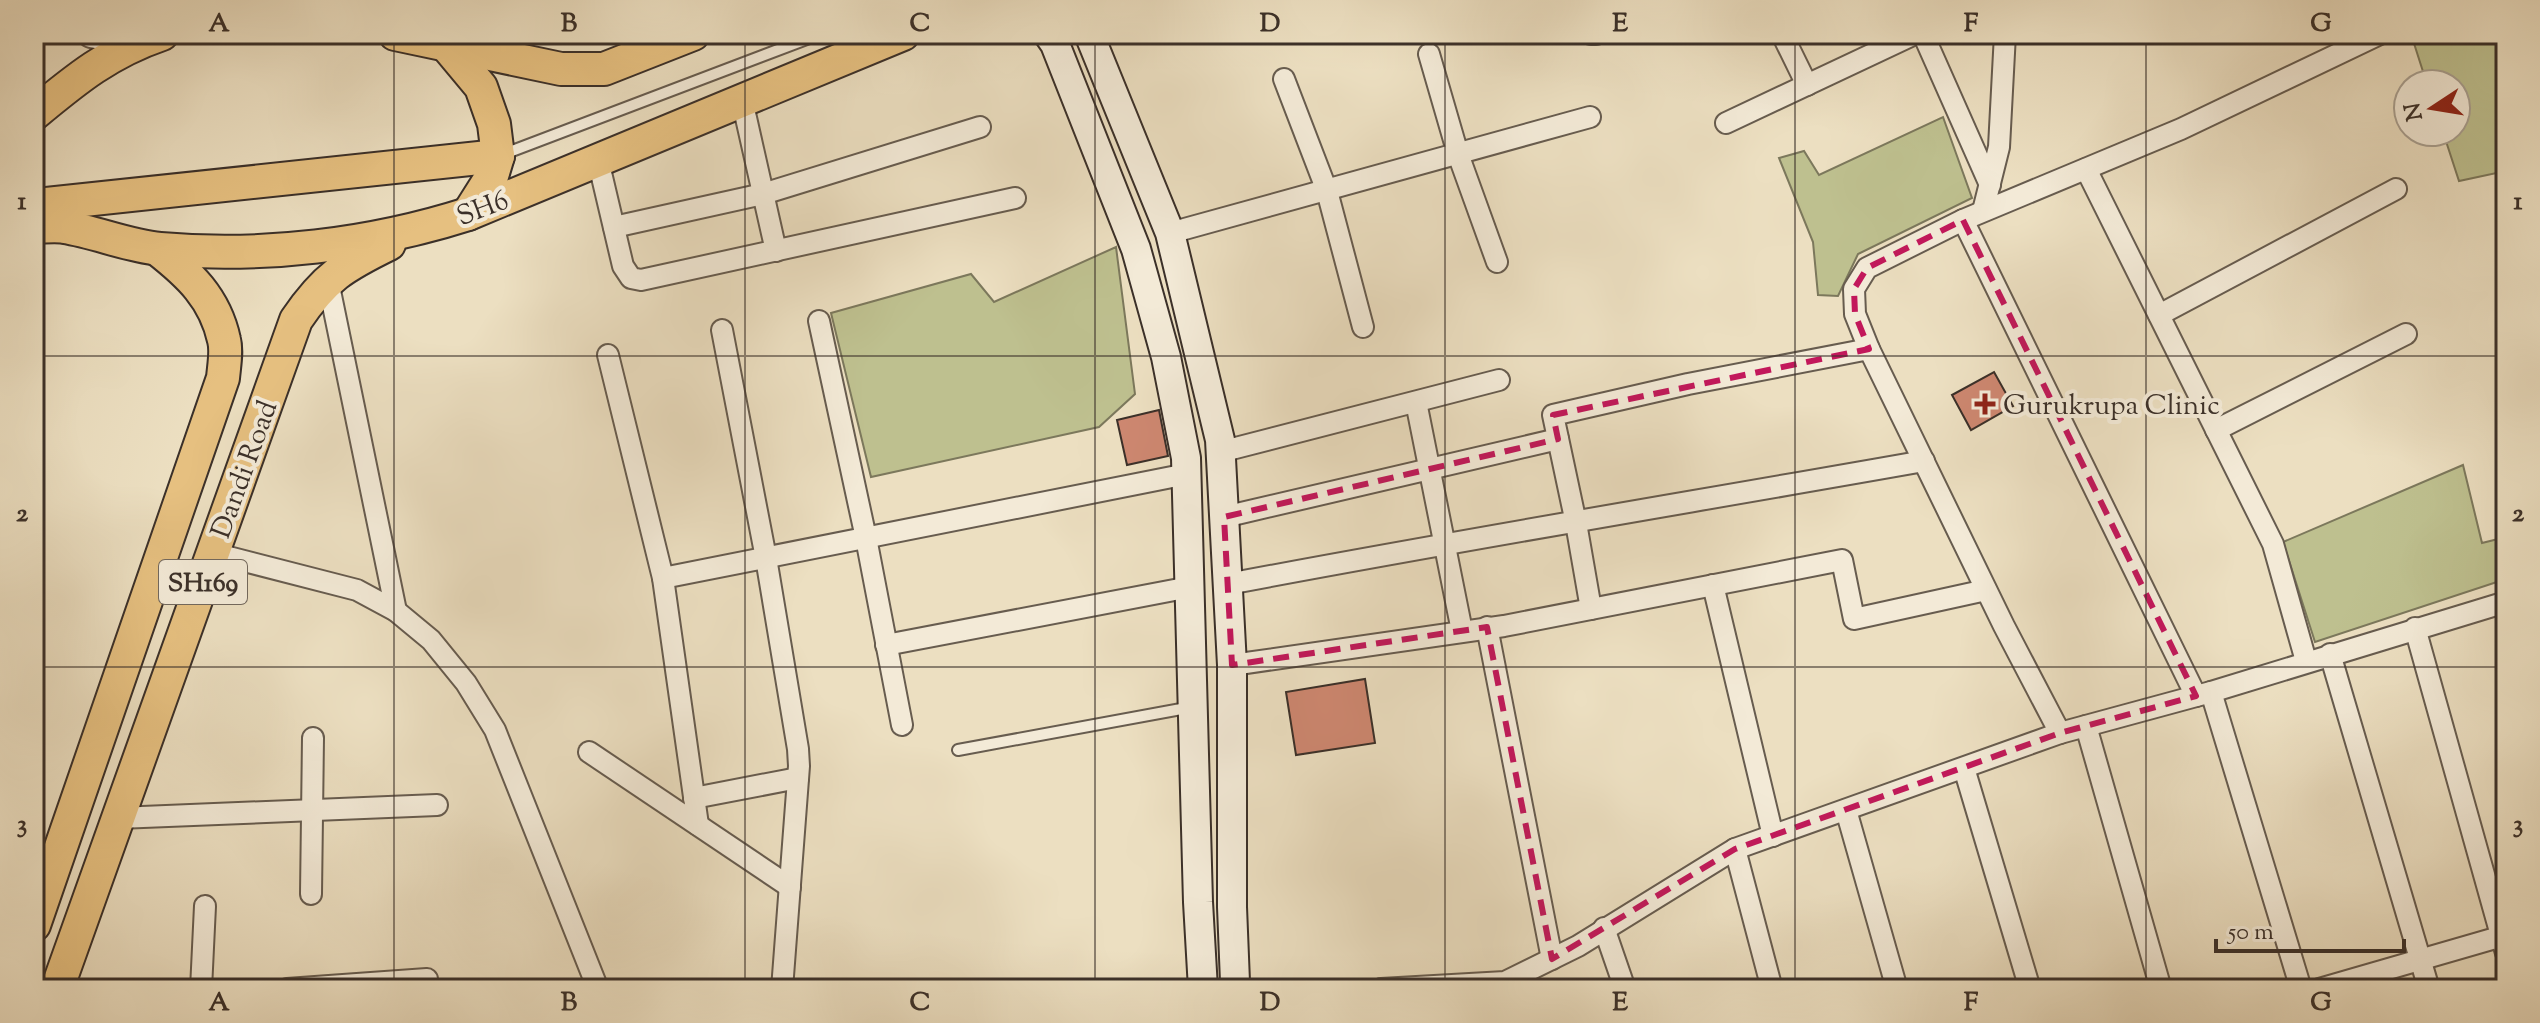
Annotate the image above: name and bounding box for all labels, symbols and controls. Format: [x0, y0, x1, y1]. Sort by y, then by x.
text: A [208, 6, 230, 43]
text: B [561, 6, 578, 43]
text: C [910, 6, 930, 43]
text: D [1260, 6, 1280, 43]
text: E [1612, 6, 1628, 43]
text: F [1964, 6, 1979, 43]
text: G [2310, 6, 2332, 43]
north arrow [2392, 68, 2472, 148]
text: N [2398, 99, 2433, 123]
street label: SH6 [451, 182, 515, 238]
text: 1 [18, 184, 27, 221]
text: 1 [2514, 184, 2523, 221]
place label: Gurukrupa Clinic [2003, 387, 2220, 427]
marker: Gurukrupa Clinic [1974, 393, 1996, 415]
street label: Dandi Road [202, 395, 289, 545]
text: 2 [16, 496, 29, 533]
text: 2 [2512, 496, 2525, 533]
road number: SH169 [159, 560, 247, 604]
text: 3 [17, 807, 27, 844]
text: 3 [2513, 807, 2523, 844]
scale bar [2216, 903, 2404, 953]
text: 50 m [2226, 916, 2274, 950]
text: A [208, 985, 230, 1022]
text: B [561, 985, 578, 1022]
text: C [910, 985, 930, 1022]
text: D [1260, 985, 1280, 1022]
text: E [1612, 985, 1628, 1022]
text: F [1964, 985, 1979, 1022]
text: G [2310, 985, 2332, 1022]

